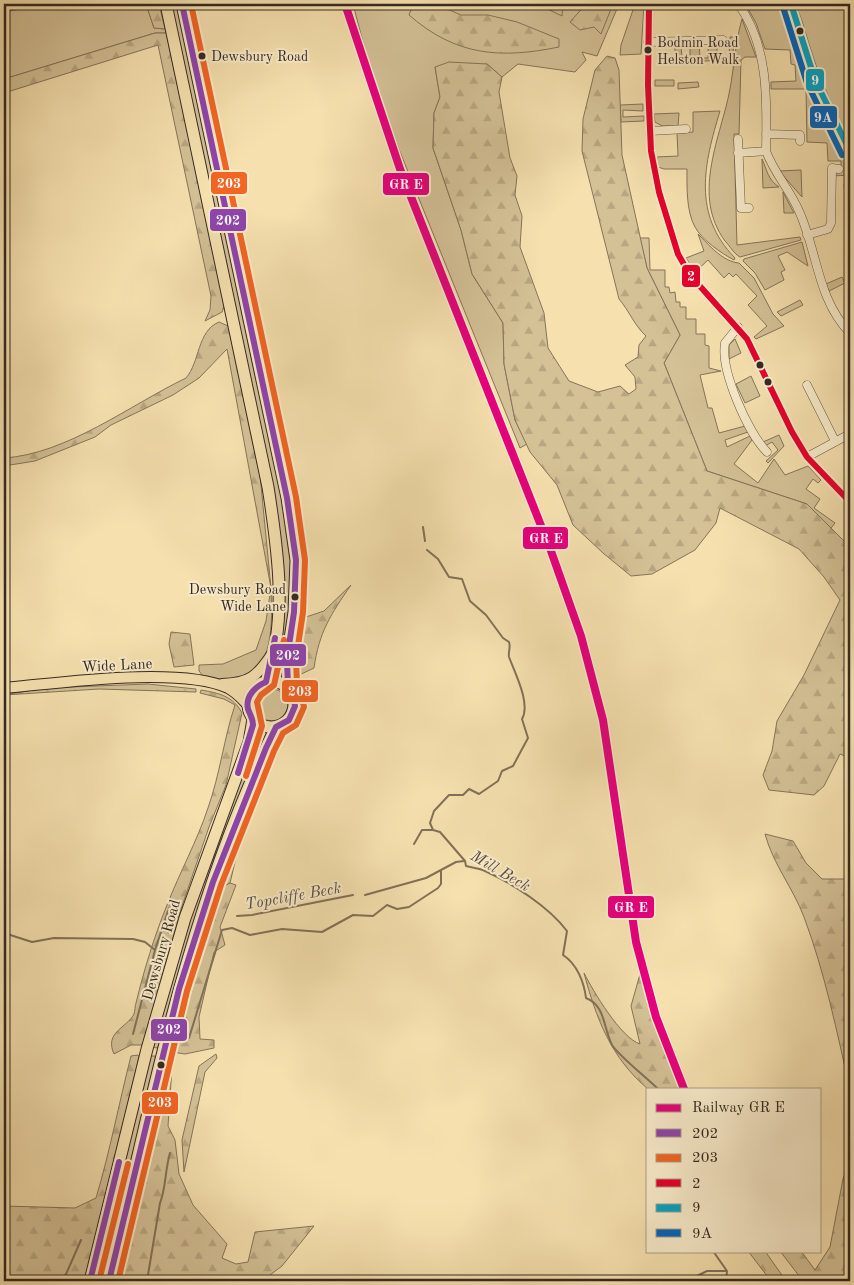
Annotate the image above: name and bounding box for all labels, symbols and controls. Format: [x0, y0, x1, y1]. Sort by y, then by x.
unlabelled marker [795, 26, 805, 36]
place label: Bodmin Road Helston Walk [657, 36, 739, 67]
marker: Bodmin Road Helston Walk [643, 45, 653, 55]
place label: Dewsbury Road [211, 50, 308, 64]
marker: Dewsbury Road [197, 51, 207, 61]
line badge: 9 [805, 68, 825, 92]
text: 9 [811, 74, 819, 88]
line badge: 9A [809, 105, 838, 129]
text: 9A [814, 111, 833, 125]
line badge: 203 [210, 171, 248, 195]
line badge: GR E [382, 172, 430, 196]
text: 203 [217, 177, 241, 191]
text: GR E [389, 178, 423, 192]
line badge: 202 [209, 208, 247, 232]
text: 202 [216, 214, 240, 228]
line badge: 2 [681, 264, 701, 288]
text: 2 [687, 270, 695, 284]
unlabelled marker [755, 360, 765, 370]
unlabelled marker [763, 377, 773, 387]
line badge: GR E [522, 526, 569, 550]
text: GR E [529, 532, 563, 546]
place label: Dewsbury Road Wide Lane [189, 583, 286, 614]
marker: Dewsbury Road Wide Lane [290, 592, 300, 602]
line badge: 202 [269, 643, 307, 667]
text: 202 [276, 649, 300, 663]
street label: Wide Lane [81, 657, 153, 676]
line badge: 203 [281, 679, 319, 703]
text: 203 [288, 685, 312, 699]
water label: Mill Beck [467, 848, 533, 895]
water label: Topcliffe Beck [244, 881, 343, 913]
line badge: GR E [607, 895, 655, 919]
street label: Dewsbury Road [141, 898, 184, 1003]
text: GR E [614, 901, 648, 915]
line badge: 202 [150, 1018, 188, 1042]
text: 202 [157, 1023, 181, 1037]
unlabelled marker [156, 1060, 166, 1070]
legend [646, 1088, 822, 1252]
line badge: 203 [141, 1091, 179, 1115]
text: 203 [148, 1096, 172, 1110]
text: Railway GR E [692, 1101, 785, 1116]
text: 202 [692, 1127, 718, 1142]
text: 203 [692, 1151, 718, 1166]
text: 2 [692, 1177, 701, 1192]
text: 9 [692, 1201, 701, 1216]
text: 9A [692, 1227, 713, 1242]

